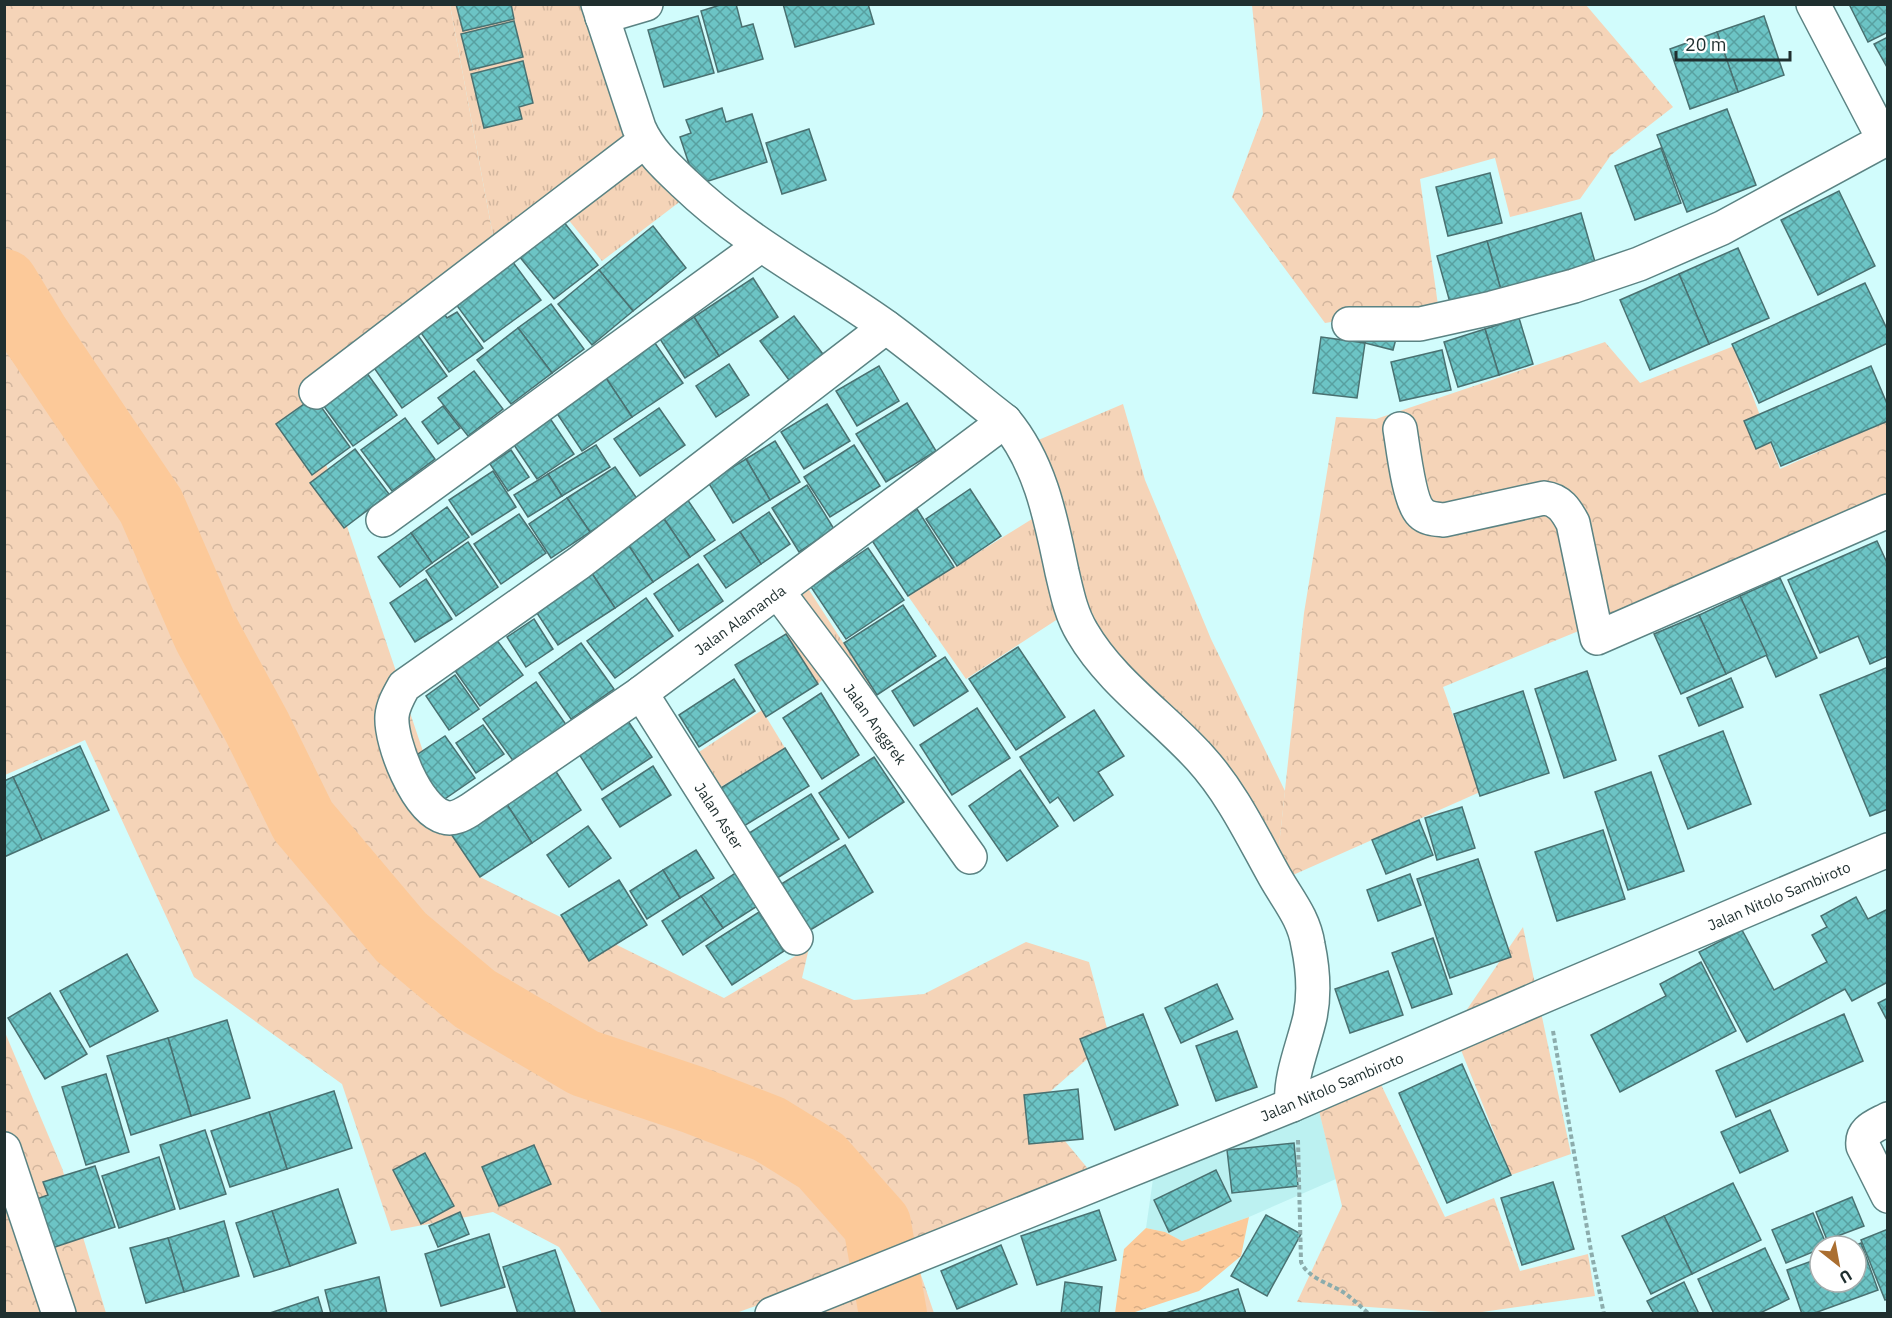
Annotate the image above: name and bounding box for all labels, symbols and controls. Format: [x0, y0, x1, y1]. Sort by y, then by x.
scale bar [1676, 24, 1790, 62]
text: 20 m [1685, 33, 1727, 56]
street label: Jalan Alamanda [691, 581, 789, 659]
street label: Jalan Anggrek [839, 680, 911, 768]
street label: Jalan Aster [690, 779, 748, 853]
street label: Jalan Nitolo Sambiroto [1705, 857, 1853, 935]
street label: Jalan Nitolo Sambiroto [1258, 1048, 1406, 1126]
north arrow [1808, 1234, 1868, 1294]
text: U [1836, 1265, 1856, 1288]

